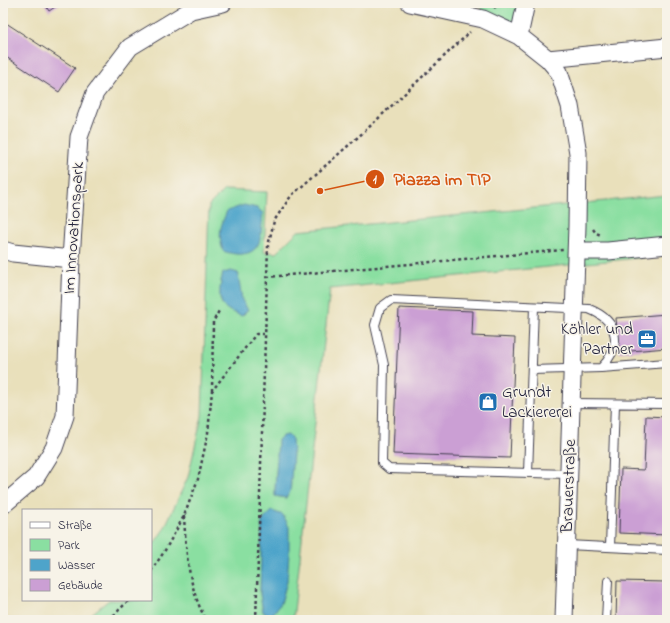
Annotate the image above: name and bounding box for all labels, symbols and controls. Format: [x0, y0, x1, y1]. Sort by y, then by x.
street label: Im Innovationspark [57, 160, 91, 295]
callout: Piazza im TIP [365, 164, 498, 194]
text: Piazza im TIP [393, 168, 491, 194]
text: 1 [373, 171, 377, 189]
place label: Köhler und Partner [561, 317, 634, 362]
office icon: Köhler und Partner [636, 328, 658, 350]
place label: Grundt Lackiererei [502, 380, 572, 425]
shop icon: Grundt Lackiererei [477, 391, 499, 413]
street label: Brauerstraße [555, 438, 583, 534]
legend [22, 509, 152, 601]
text: Straße [58, 517, 92, 535]
text: Park [58, 537, 80, 555]
text: Wasser [58, 557, 95, 575]
text: Gebäude [58, 577, 103, 595]

